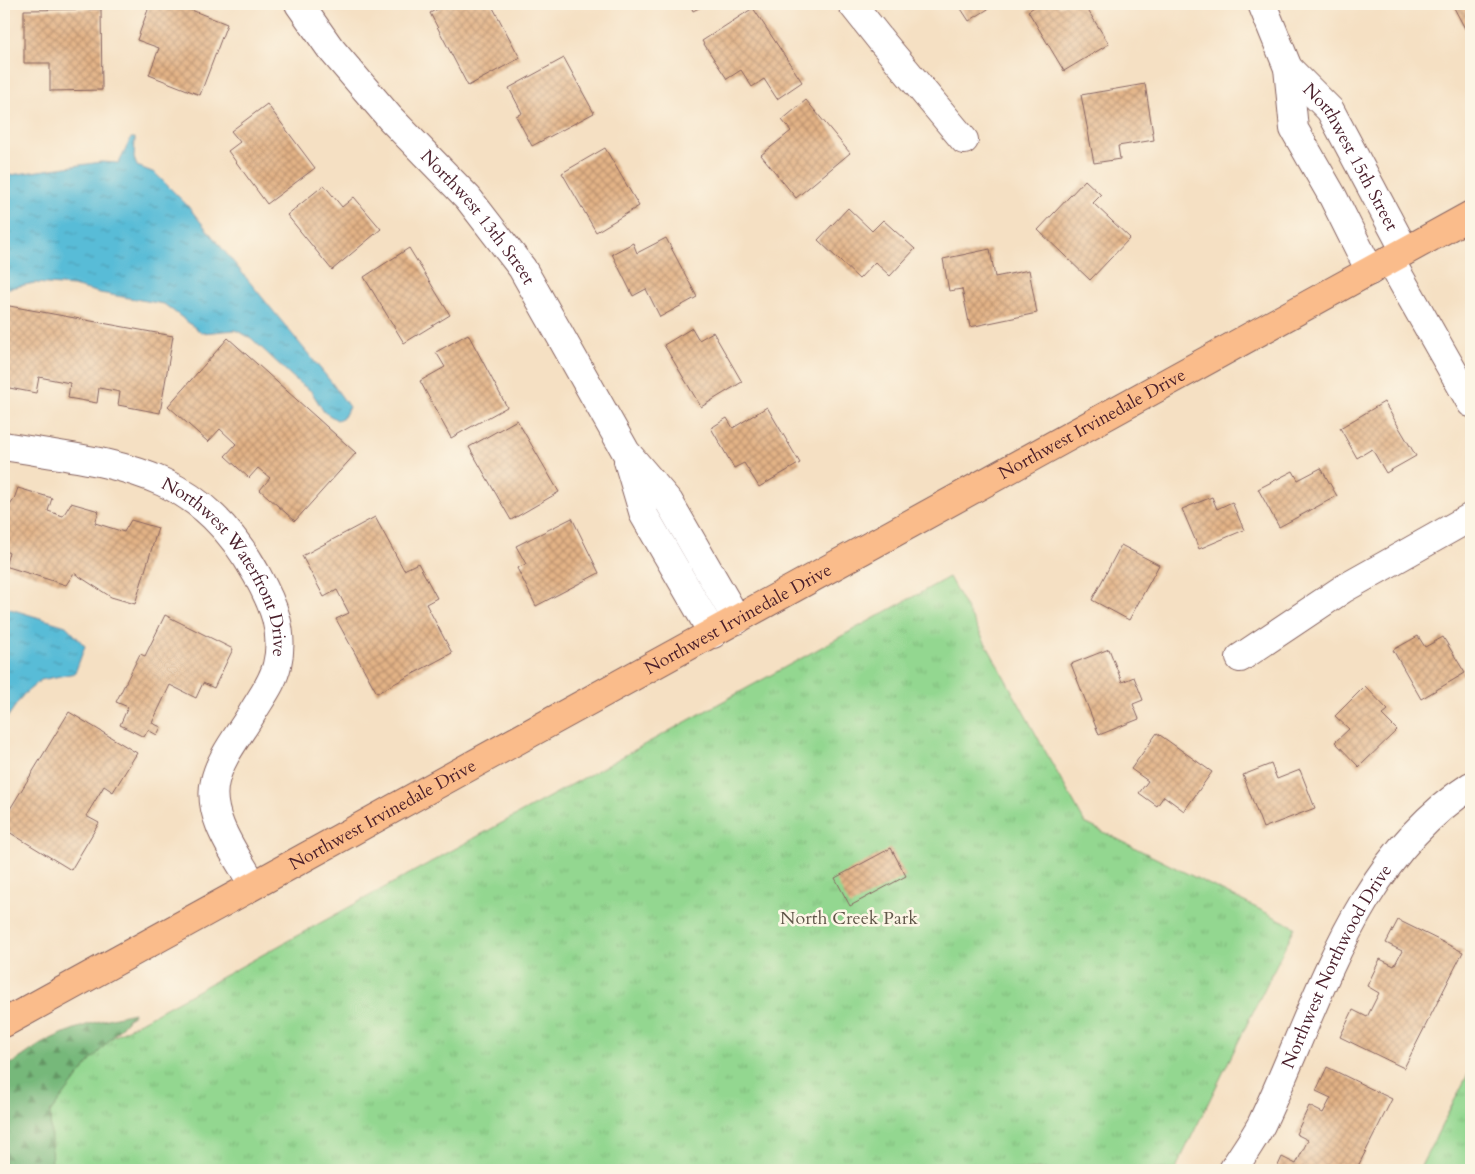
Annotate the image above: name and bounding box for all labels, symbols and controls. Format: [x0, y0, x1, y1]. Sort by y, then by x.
street label: Northwest 15th Street [1297, 77, 1405, 235]
street label: Northwest 13th Street [415, 144, 541, 289]
street label: Northwest Irvinedale Drive [994, 362, 1190, 485]
street label: Northwest Waterfront Drive [157, 471, 292, 658]
street label: Northwest Irvinedale Drive [640, 557, 836, 680]
street label: Northwest Irvinedale Drive [284, 753, 481, 876]
street label: Northwest Northwood Drive [1275, 859, 1398, 1072]
park label: North Creek Park [780, 906, 918, 931]

